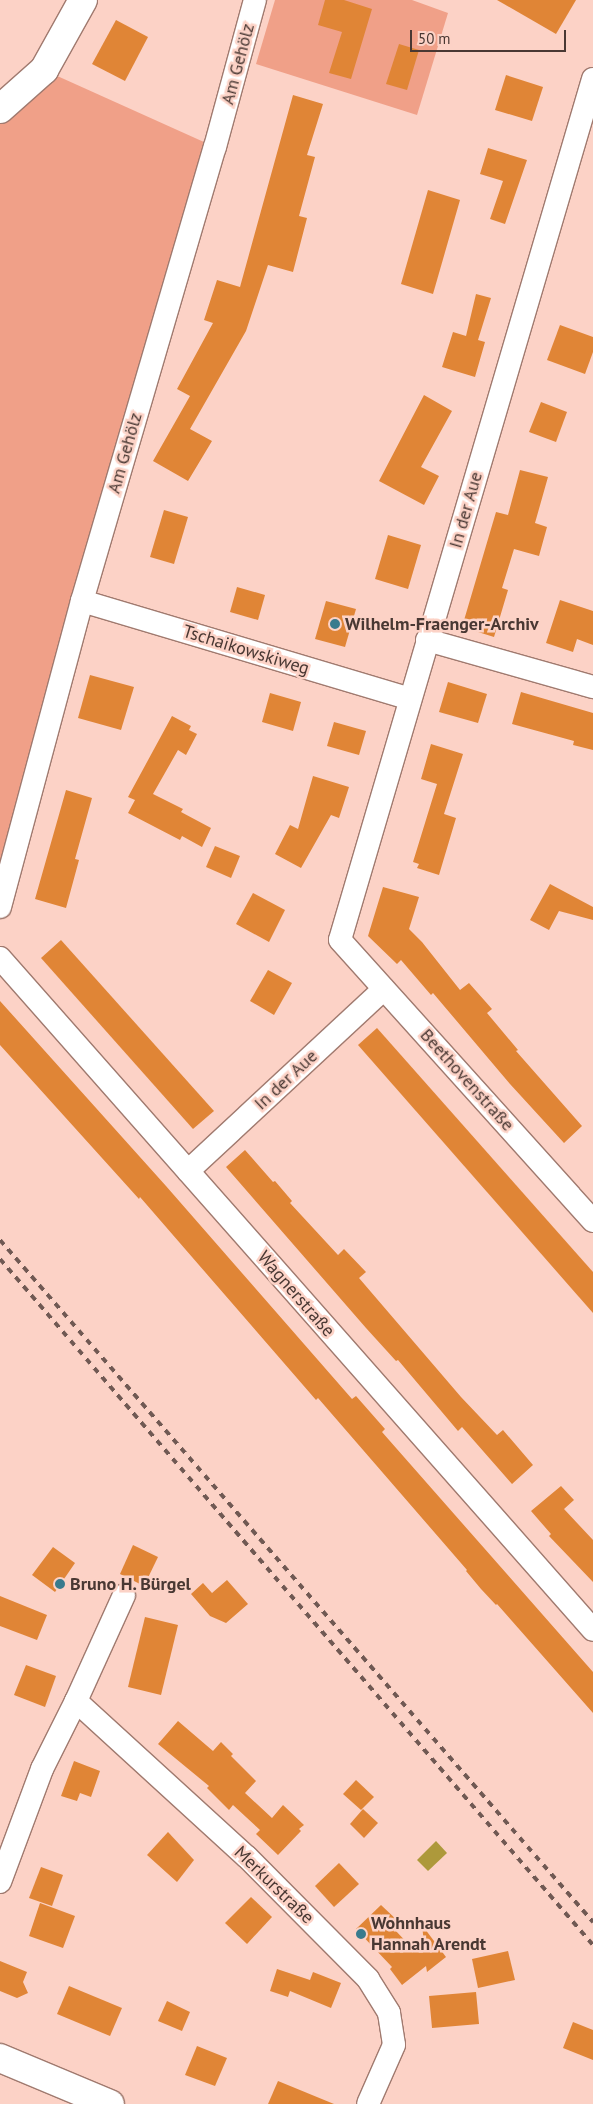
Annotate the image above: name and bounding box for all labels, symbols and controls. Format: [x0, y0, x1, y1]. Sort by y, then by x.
scale bar [413, 20, 569, 52]
street label: Am Gehölz [217, 21, 259, 107]
text: 50 m [418, 29, 451, 48]
street label: Am Gehölz [103, 410, 147, 496]
street label: In der Aue [445, 469, 487, 551]
place label: Wilhelm-Fraenger-Archiv [345, 613, 539, 635]
marker: Wilhelm-Fraenger-Archiv [329, 618, 341, 630]
street label: Tschaikowskiweg [180, 620, 312, 680]
street label: Beethovenstraße [415, 1024, 519, 1136]
street label: In der Aue [250, 1045, 322, 1115]
street label: Wagnerstraße [253, 1247, 339, 1341]
place label: Bruno H. Bürgel [70, 1573, 192, 1595]
marker: Bruno H. Bürgel [54, 1578, 66, 1590]
street label: Merkurstraße [230, 1842, 318, 1928]
place label: Wohnhaus Hannah Arendt [371, 1913, 487, 1956]
marker: Wohnhaus Hannah Arendt [355, 1928, 367, 1940]

